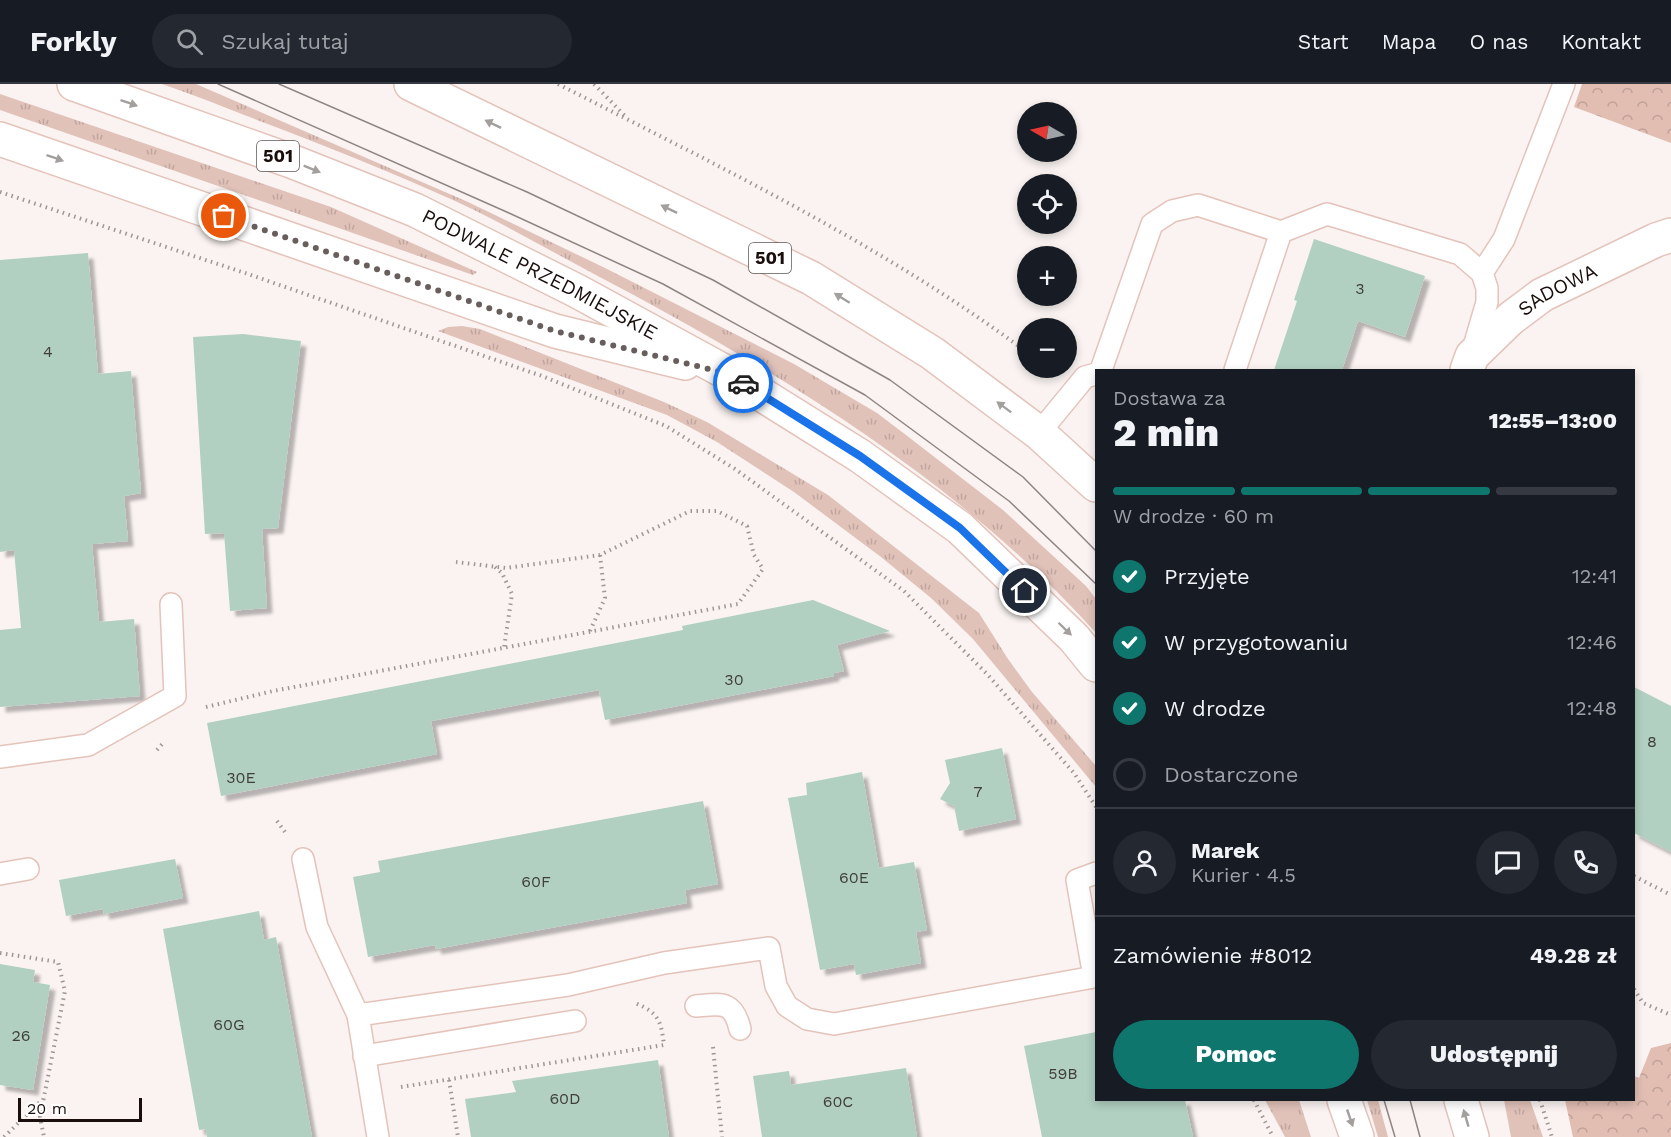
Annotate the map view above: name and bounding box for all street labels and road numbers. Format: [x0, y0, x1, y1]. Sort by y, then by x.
road number: 501 [257, 141, 299, 171]
street label: PODWALE PRZEDMIEJSKIE [418, 204, 662, 345]
road number: 501 [749, 243, 791, 273]
street label: SADOWA [1513, 258, 1601, 321]

